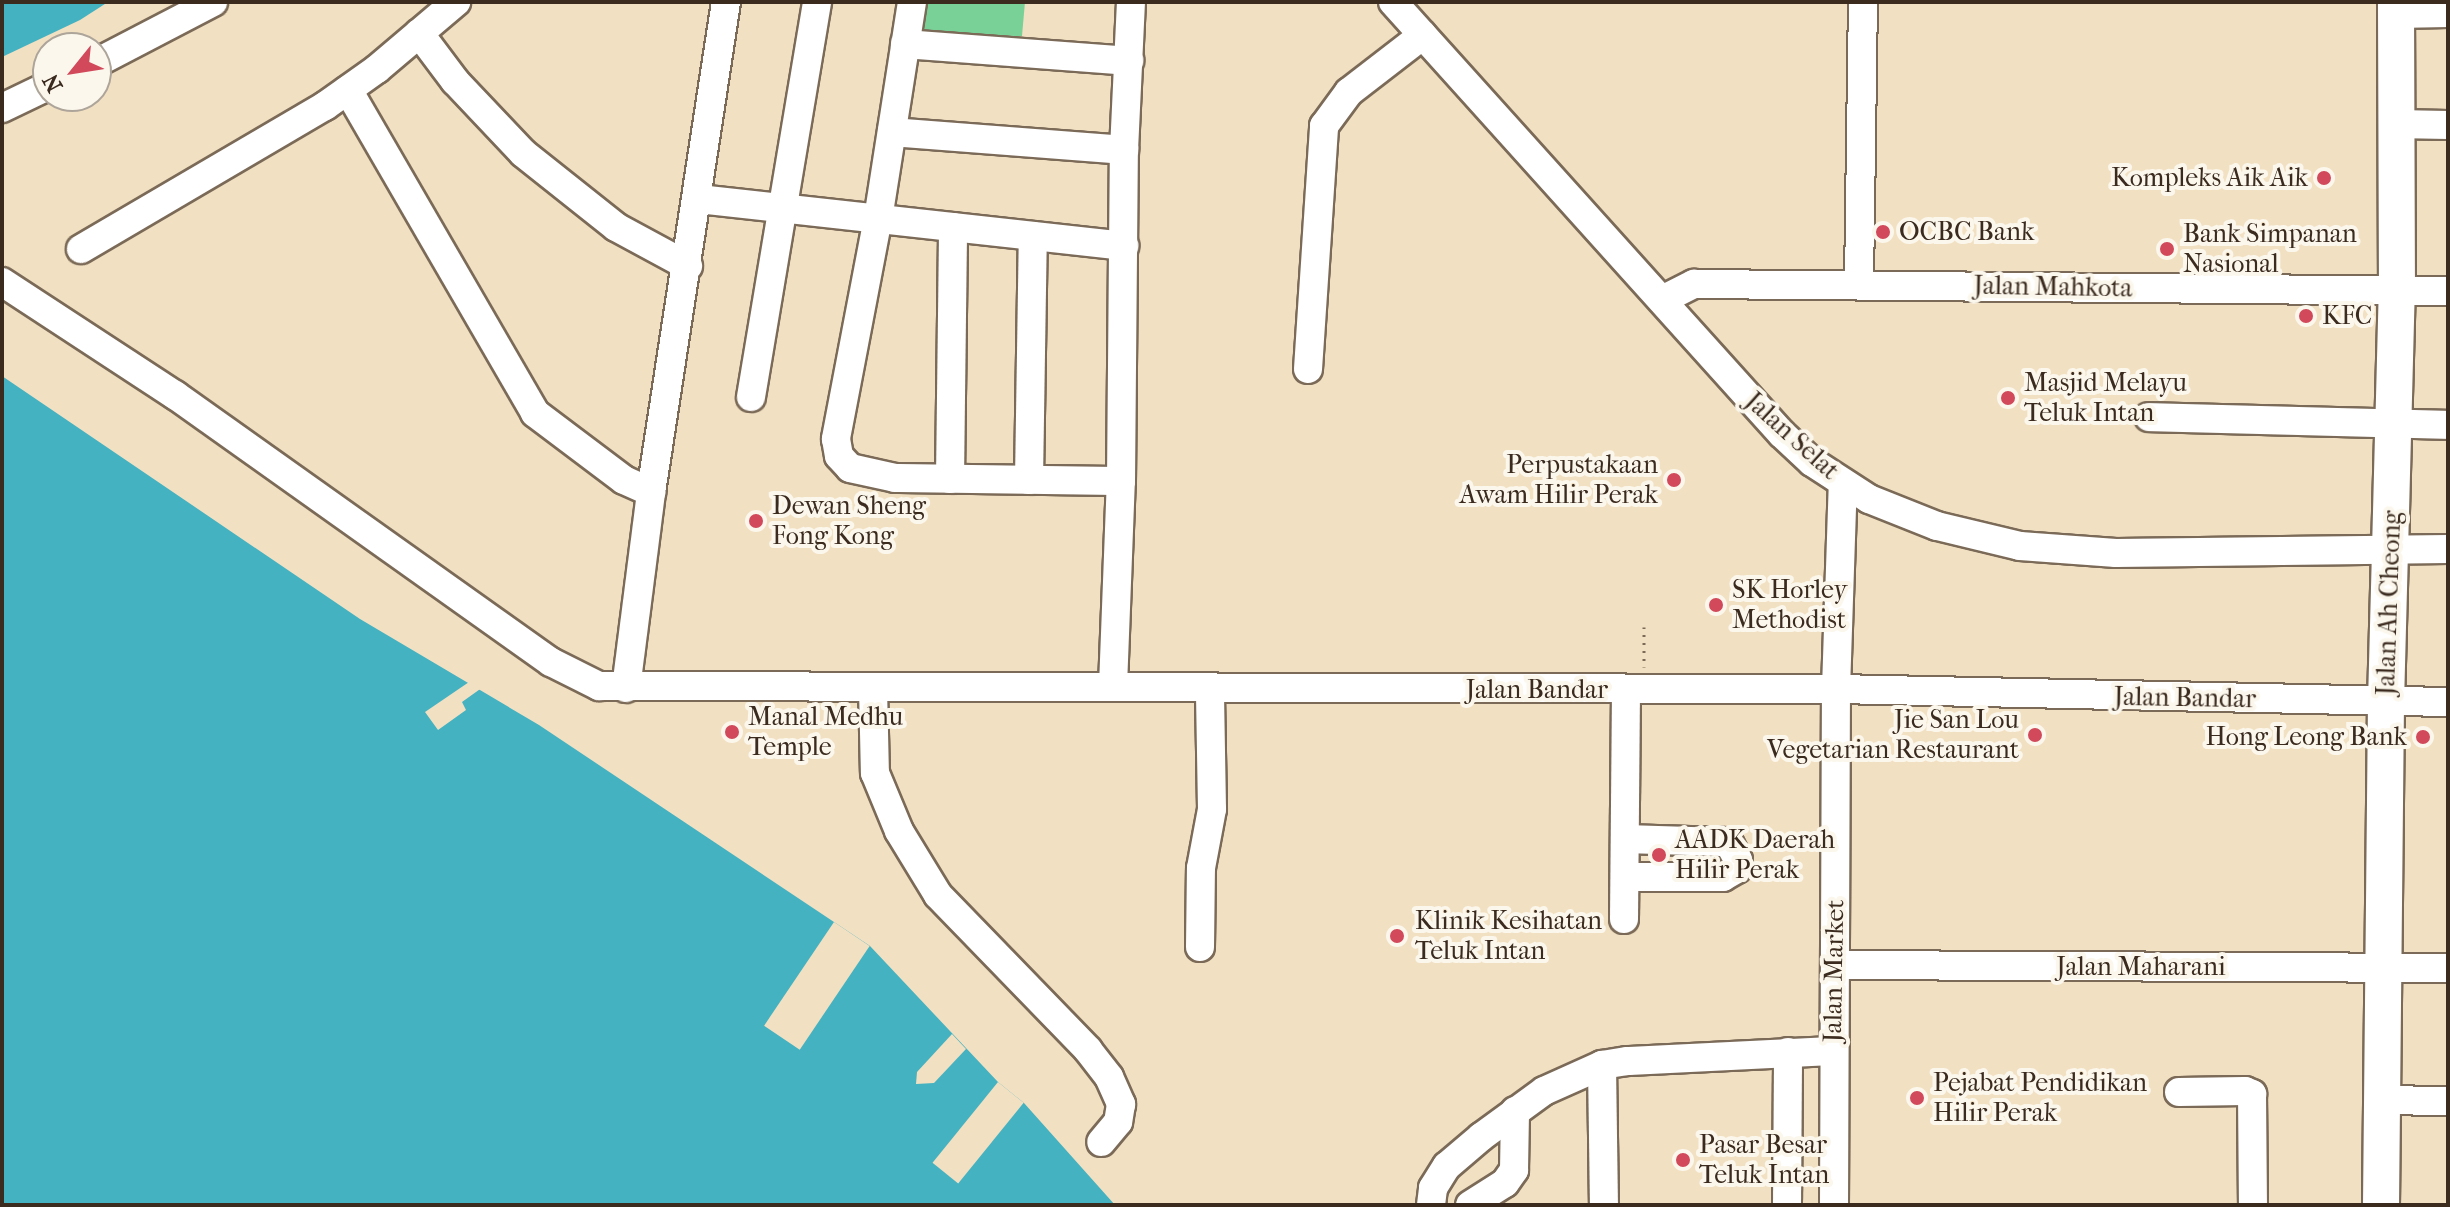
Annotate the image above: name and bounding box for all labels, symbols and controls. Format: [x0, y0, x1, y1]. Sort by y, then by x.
north arrow [32, 32, 112, 112]
text: N [38, 69, 68, 97]
place label: Kompleks Aik Aik [2111, 162, 2308, 194]
marker: Kompleks Aik Aik [2315, 169, 2333, 187]
place label: OCBC Bank [1899, 216, 2035, 248]
place label: Bank Simpanan Nasional [2183, 218, 2357, 280]
marker: OCBC Bank [1874, 223, 1892, 241]
marker: Bank Simpanan Nasional [2158, 240, 2176, 258]
street label: Jalan Mahkota [1973, 270, 2133, 304]
place label: KFC [2322, 300, 2372, 332]
marker: KFC [2297, 307, 2315, 325]
place label: Masjid Melayu Teluk Intan [2024, 367, 2187, 428]
street label: Jalan Selat [1739, 386, 1845, 486]
marker: Masjid Melayu Teluk Intan [1999, 389, 2017, 407]
place label: Perpustakaan Awam Hilir Perak [1460, 449, 1658, 510]
marker: Perpustakaan Awam Hilir Perak [1665, 471, 1683, 489]
place label: Dewan Sheng Fong Kong [772, 490, 926, 552]
street label: Jalan Ah Cheong [2370, 510, 2408, 696]
marker: Dewan Sheng Fong Kong [747, 512, 765, 530]
place label: SK Horley Methodist [1732, 574, 1847, 636]
marker: SK Horley Methodist [1707, 596, 1725, 614]
street label: Jalan Bandar [1466, 674, 1608, 706]
street label: Jalan Bandar [2114, 681, 2256, 715]
place label: Manal Medhu Temple [748, 701, 903, 762]
place label: Jie San Lou Vegetarian Restaurant [1767, 704, 2019, 766]
place label: Hong Leong Bank [2206, 721, 2407, 753]
marker: Manal Medhu Temple [723, 723, 741, 741]
marker: Jie San Lou Vegetarian Restaurant [2026, 726, 2044, 744]
marker: Hong Leong Bank [2414, 728, 2432, 746]
place label: AADK Daerah Hilir Perak [1675, 824, 1835, 886]
marker: AADK Daerah Hilir Perak [1650, 846, 1668, 864]
street label: Jalan Market [1817, 899, 1851, 1043]
place label: Klinik Kesihatan Teluk Intan [1415, 905, 1602, 966]
marker: Klinik Kesihatan Teluk Intan [1386, 925, 1408, 947]
street label: Jalan Maharani [2056, 951, 2226, 983]
place label: Pejabat Pendidikan Hilir Perak [1933, 1067, 2147, 1128]
marker: Pejabat Pendidikan Hilir Perak [1908, 1089, 1926, 1107]
place label: Pasar Besar Teluk Intan [1699, 1129, 1829, 1190]
marker: Pasar Besar Teluk Intan [1674, 1151, 1692, 1169]

